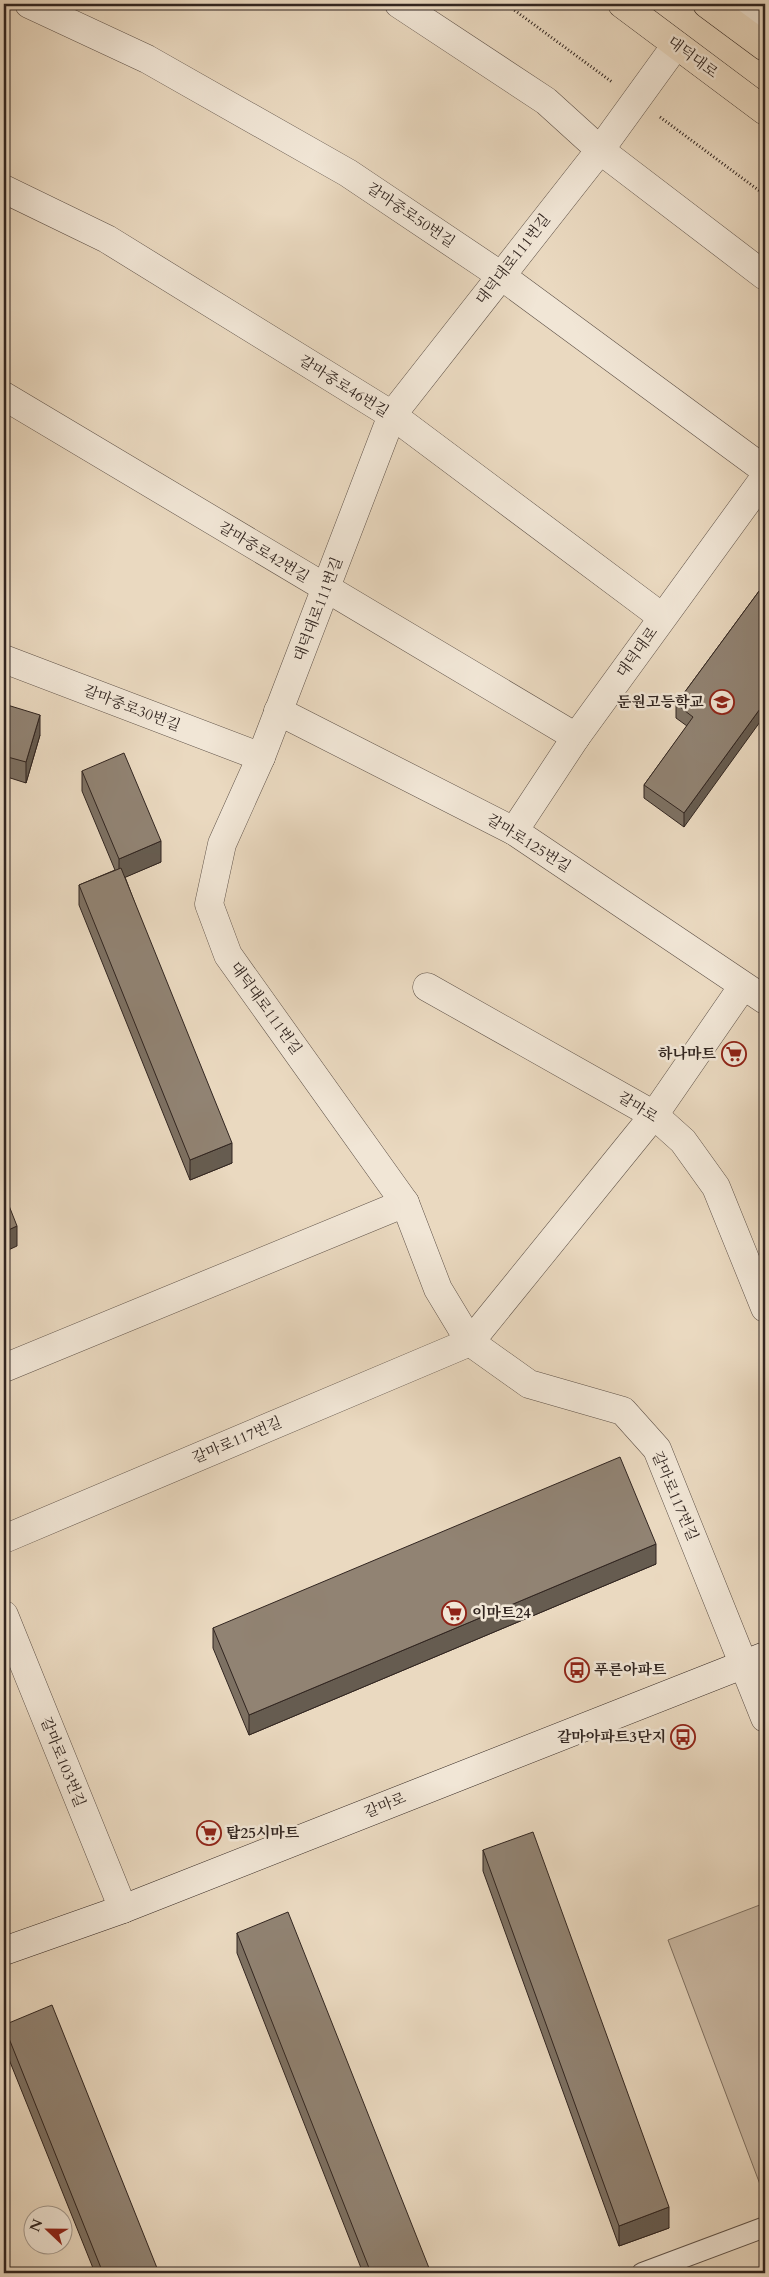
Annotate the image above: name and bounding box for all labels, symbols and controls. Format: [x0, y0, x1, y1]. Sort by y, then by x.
street label: 대덕대로 [664, 32, 723, 83]
street label: 갈마중로50번길 [363, 178, 459, 252]
street label: 대덕대로111번길 [471, 210, 555, 308]
street label: 갈마중로46번길 [295, 350, 393, 422]
street label: 갈마중로42번길 [215, 517, 313, 587]
street label: 대덕대로111번길 [289, 554, 347, 664]
street label: 대덕대로 [612, 622, 662, 681]
street label: 갈마중로30번길 [81, 680, 183, 736]
school or university icon: 둔원고등학교 [709, 689, 735, 715]
place label: 둔원고등학교 [617, 692, 704, 712]
street label: 갈마로125번길 [483, 809, 575, 877]
street label: 대덕대로111번길 [226, 958, 306, 1058]
supermarket icon: 하나마트 [721, 1041, 747, 1067]
place label: 하나마트 [658, 1044, 717, 1064]
street label: 갈마로 [614, 1087, 662, 1127]
street label: 갈마로117번길 [189, 1412, 285, 1468]
street label: 갈마로117번길 [647, 1448, 703, 1544]
supermarket icon: 이마트24 [441, 1600, 467, 1626]
place label: 이마트24 [472, 1603, 531, 1623]
bus stop icon: 푸른아파트 [564, 1657, 590, 1683]
place label: 푸른아파트 [594, 1660, 667, 1680]
street label: 갈마로103번길 [36, 1714, 90, 1810]
bus stop icon: 갈마아파트3단지 [670, 1724, 696, 1750]
place label: 갈마아파트3단지 [557, 1727, 666, 1747]
street label: 갈마로 [361, 1787, 409, 1822]
supermarket icon: 탑25시마트 [196, 1820, 222, 1846]
place label: 탑25시마트 [226, 1823, 300, 1843]
north arrow [22, 2204, 72, 2254]
text: N [25, 2216, 47, 2235]

